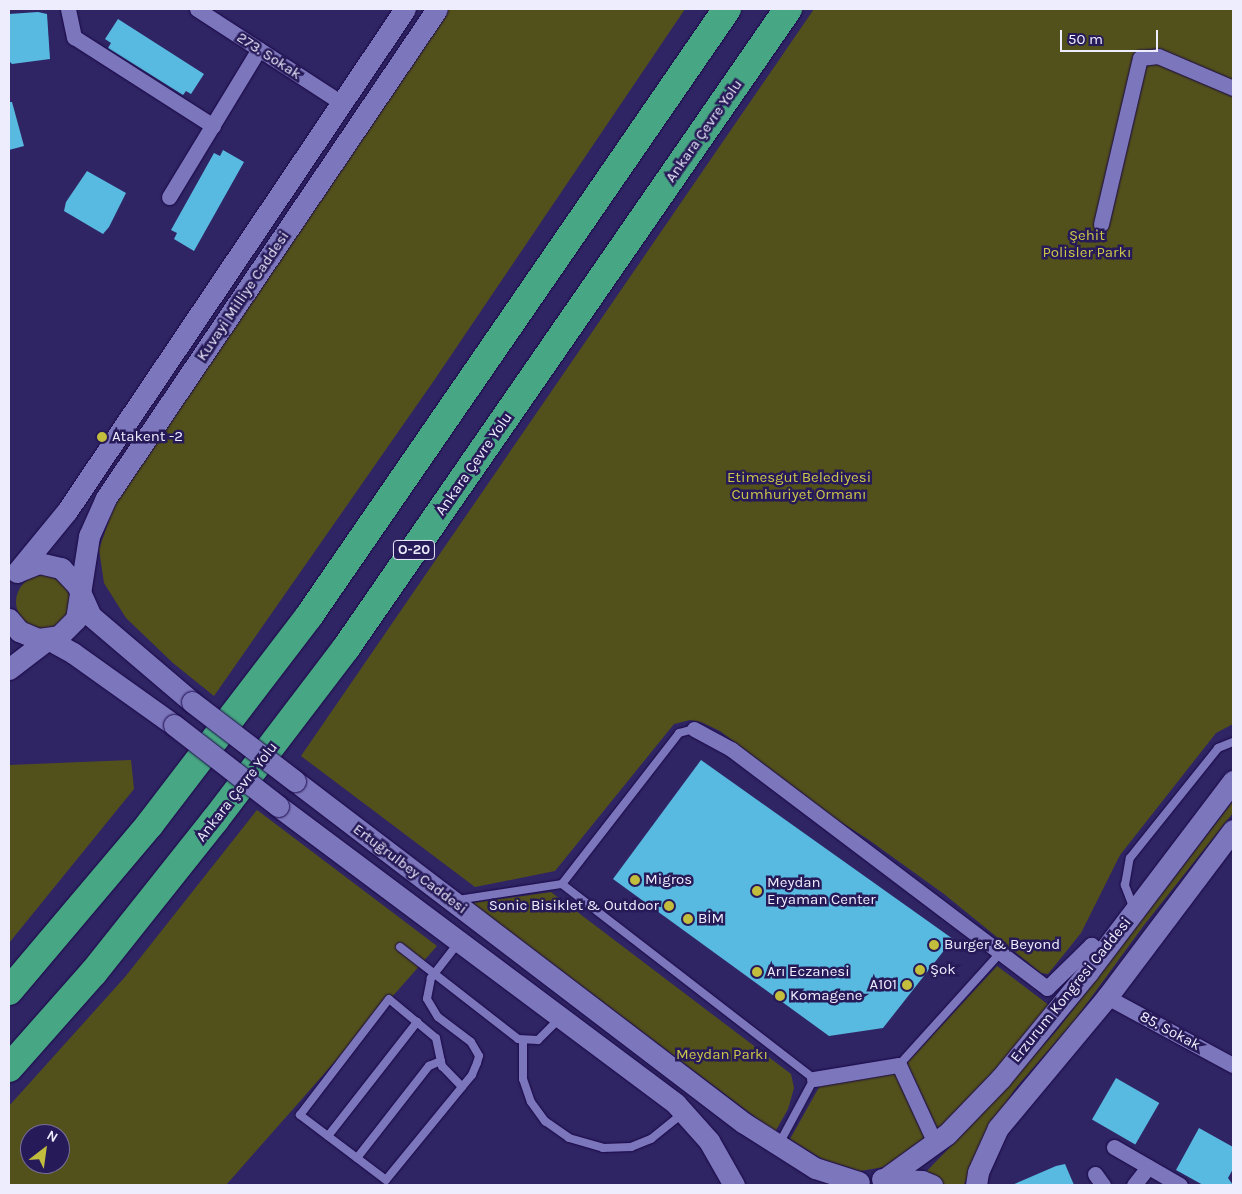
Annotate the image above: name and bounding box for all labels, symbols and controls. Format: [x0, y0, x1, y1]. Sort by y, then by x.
scale bar [1062, 20, 1160, 52]
street label: 273. Sokak [233, 29, 305, 83]
text: 50 m [1068, 30, 1103, 48]
street label: Ankara Çevre Yolu [662, 76, 746, 186]
park label: Şehit Polisler Parkı [1043, 226, 1131, 261]
street label: Kuvayi Milliye Caddesi [193, 228, 293, 364]
street label: Ankara Çevre Yolu [432, 409, 516, 519]
place label: Atakent -2 [112, 428, 183, 446]
marker: Atakent -2 [96, 431, 108, 443]
park label: Etimesgut Belediyesi Cumhuriyet Ormanı [727, 468, 871, 503]
road number: O-20 [393, 538, 435, 562]
street label: Ankara Çevre Yolu [193, 739, 281, 845]
street label: Ertuğrulbey Caddesi [349, 820, 471, 918]
place label: Migros [645, 871, 692, 889]
place label: Meydan Eryaman Center [767, 873, 876, 908]
marker: Migros [629, 874, 641, 886]
marker: Meydan Eryaman Center [751, 885, 763, 897]
place label: Sonic Bisiklet & Outdoor [489, 897, 659, 915]
marker: Sonic Bisiklet & Outdoor [663, 900, 675, 912]
place label: BİM [698, 910, 724, 928]
marker: BİM [682, 913, 694, 925]
street label: Erzurum Kongresi Caddesi [1007, 914, 1135, 1066]
place label: Burger & Beyond [944, 936, 1060, 954]
marker: Burger & Beyond [928, 939, 940, 951]
place label: Şok [930, 961, 956, 979]
place label: Arı Eczanesi [767, 963, 850, 981]
marker: Şok [914, 964, 926, 976]
marker: Arı Eczanesi [751, 966, 763, 978]
place label: A101 [870, 976, 897, 994]
marker: A101 [901, 979, 913, 991]
place label: Komagene [790, 987, 863, 1005]
marker: Komagene [774, 990, 786, 1002]
street label: 85. Sokak [1136, 1007, 1204, 1055]
park label: Meydan Parkı [676, 1046, 768, 1064]
north arrow [20, 1124, 70, 1174]
text: N [44, 1127, 61, 1146]

